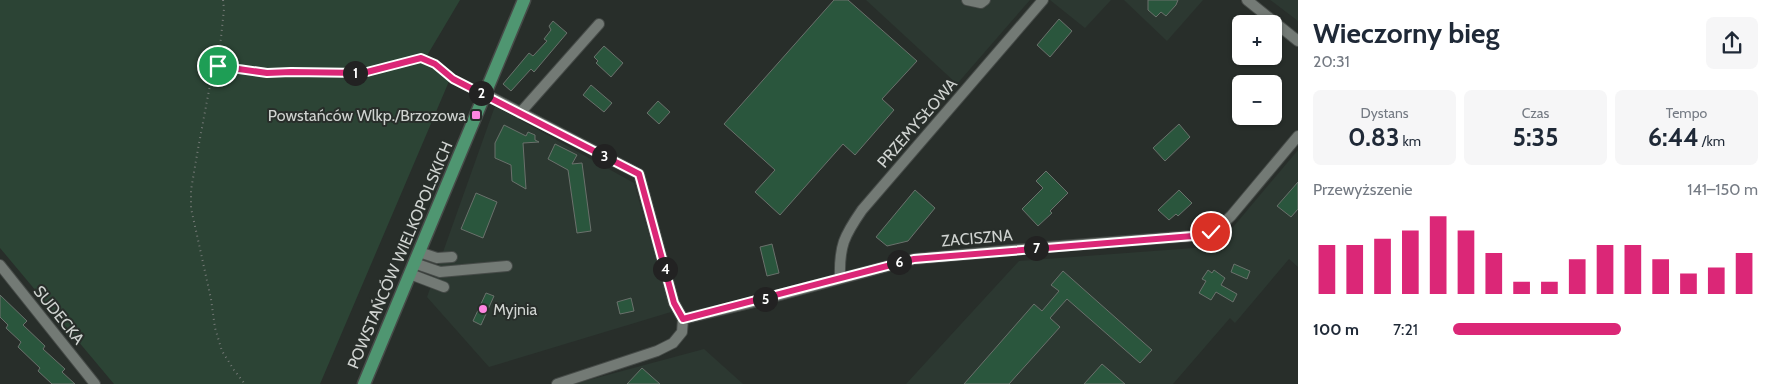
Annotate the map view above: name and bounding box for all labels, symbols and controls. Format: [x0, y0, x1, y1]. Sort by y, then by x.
map controls [1232, 15, 1282, 125]
button: + [1232, 15, 1282, 65]
text: Wieczorny bieg [1313, 16, 1499, 50]
button: share [1706, 17, 1758, 69]
pin [197, 45, 239, 87]
icon: arrive [204, 52, 232, 80]
text: 20:31 [1313, 52, 1350, 71]
pin: 1 [342, 60, 368, 86]
text: 1 [353, 64, 358, 82]
street label: PRZEMYSŁOWA [873, 74, 961, 172]
button: − [1232, 75, 1282, 125]
pin: 2 [468, 80, 494, 106]
text: 2 [478, 84, 485, 102]
text: Dystans [1360, 104, 1409, 122]
text: Czas [1522, 104, 1549, 122]
text: Tempo [1666, 104, 1707, 122]
place label: Powstańców Wlkp./Brzozowa [268, 106, 466, 125]
marker: Powstańców Wlkp./Brzozowa [470, 109, 482, 121]
text: 0.83 [1348, 122, 1399, 152]
text: 5:35 [1513, 122, 1558, 152]
text: 6:44 [1648, 122, 1699, 152]
text: km [1399, 132, 1421, 150]
text: /km [1699, 132, 1725, 150]
street label: POWSTAŃCÓW WIELKOPOLSKICH [343, 138, 457, 372]
pin: 3 [592, 144, 616, 168]
text: 3 [601, 147, 608, 165]
text: Przewyższenie [1313, 180, 1413, 199]
text: 141–150 m [1687, 180, 1758, 199]
pin [1190, 211, 1232, 253]
icon: check [1197, 218, 1225, 246]
street label: ZACISZNA [940, 225, 1014, 251]
pin: 7 [1024, 236, 1048, 260]
text: 7 [1033, 239, 1040, 257]
pin: 6 [886, 250, 912, 274]
text: 6 [896, 253, 903, 271]
pin: 4 [652, 256, 678, 282]
text: 4 [661, 260, 670, 278]
street label: SUDECKA [30, 282, 89, 348]
pin: 5 [752, 286, 778, 312]
text: 5 [762, 290, 769, 308]
place label: Myjnia [493, 300, 537, 319]
marker: Myjnia [477, 303, 489, 315]
text: 100 m [1313, 320, 1359, 339]
text: 7:21 [1393, 320, 1418, 339]

